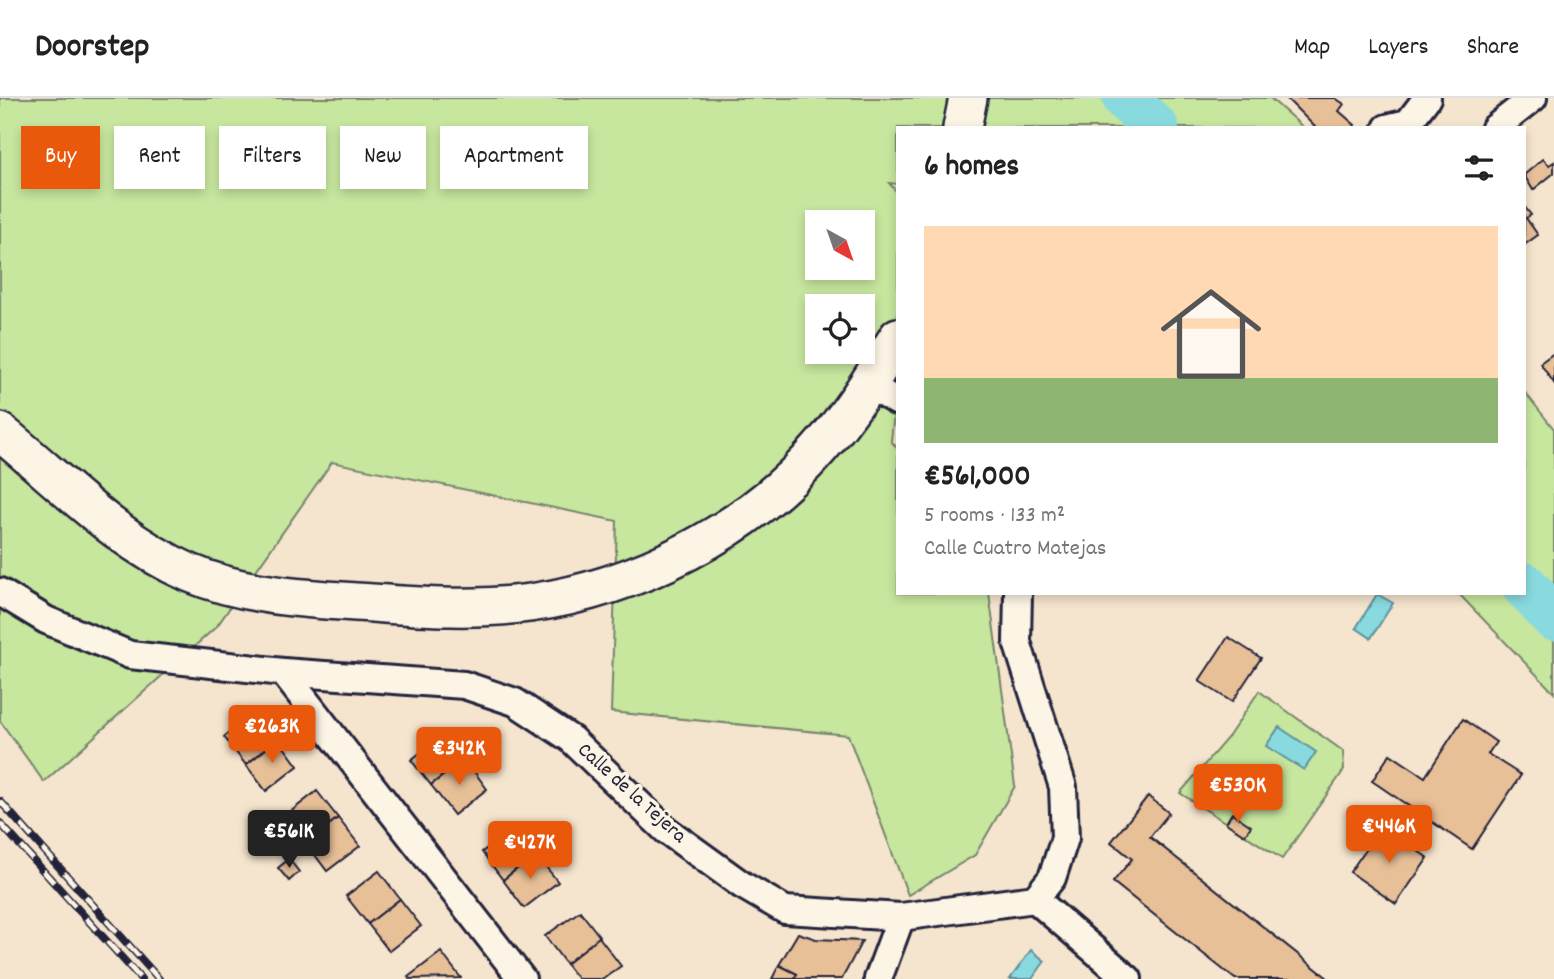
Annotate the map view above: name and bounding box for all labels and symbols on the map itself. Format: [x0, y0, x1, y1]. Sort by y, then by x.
north arrow [805, 210, 875, 280]
pin: €263K [223, 706, 321, 765]
pin: €342K [410, 728, 508, 787]
street label: Calle de la Tejera [570, 737, 693, 852]
pin: €530K [1189, 764, 1287, 824]
pin: €446K [1340, 806, 1438, 865]
pin: €561K [240, 810, 338, 870]
pin: €427K [481, 822, 579, 881]

